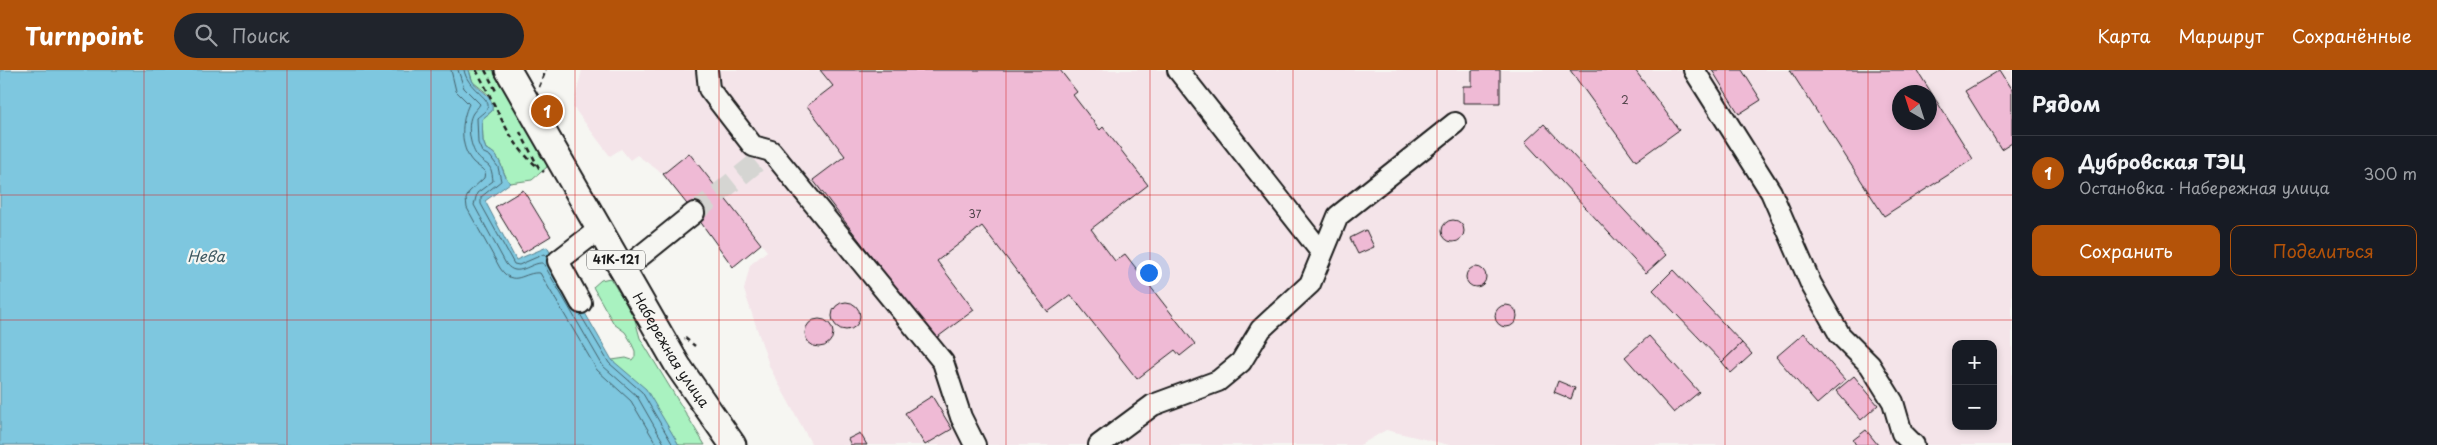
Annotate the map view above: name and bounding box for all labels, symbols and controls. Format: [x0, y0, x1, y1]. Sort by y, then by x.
search box [174, 13, 524, 58]
text: Turnpoint [25, 17, 144, 53]
icon: search [192, 21, 220, 49]
text: Поиск [232, 21, 290, 49]
text: Карта [2098, 22, 2150, 49]
text: Маршрут [2178, 22, 2264, 49]
text: Сохранённые [2292, 22, 2412, 49]
north arrow [1892, 85, 1937, 130]
text: Рядом [2032, 87, 2100, 119]
house number: 2 [1621, 91, 1629, 108]
pin: 1 [531, 92, 563, 130]
text: Дубровская ТЭЦ [2079, 147, 2246, 175]
text: 1 [2044, 161, 2052, 185]
text: 300 m [2363, 161, 2417, 185]
text: Остановка · Набережная улица [2079, 175, 2330, 199]
house number: 37 [969, 205, 982, 222]
button: Сохранить [2032, 225, 2220, 276]
button: Поделиться [2230, 225, 2417, 276]
water label: Нева [187, 244, 225, 267]
road number: 41К-121 [587, 250, 645, 270]
your location [1136, 260, 1162, 286]
street label: Набережная улица [628, 288, 715, 412]
map controls [1952, 340, 1997, 430]
button: + [1952, 340, 1997, 385]
button: − [1952, 385, 1997, 430]

